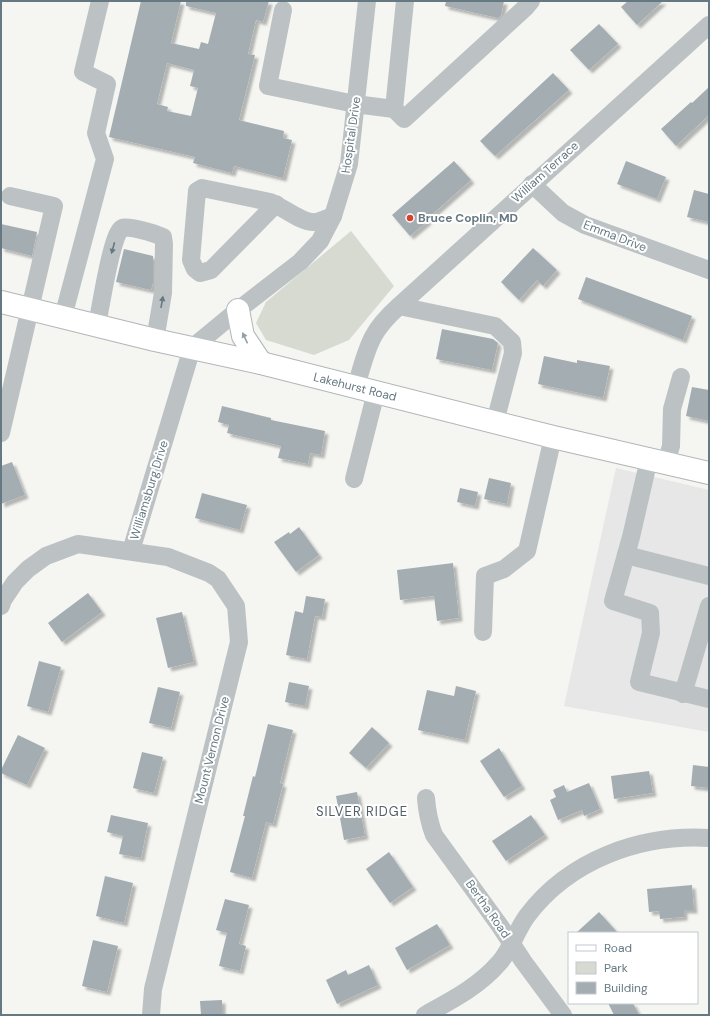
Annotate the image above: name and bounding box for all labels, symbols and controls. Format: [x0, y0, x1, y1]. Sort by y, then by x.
street label: Hospital Drive [338, 95, 364, 174]
street label: William Terrace [508, 138, 582, 206]
place label: Bruce Coplin, MD [418, 210, 518, 226]
marker: Bruce Coplin, MD [405, 213, 415, 223]
street label: Emma Drive [581, 217, 649, 255]
one-way arrow [109, 242, 115, 254]
one-way arrow [159, 295, 165, 308]
one-way arrow [242, 332, 248, 344]
street label: Lakehurst Road [312, 369, 398, 405]
street label: Williamsburg Drive [126, 438, 172, 542]
street label: Mount Vernon Drive [191, 695, 233, 805]
district label: SILVER RIDGE [316, 803, 408, 820]
street label: Bertha Road [462, 877, 514, 941]
legend [568, 932, 698, 1004]
text: Road [604, 940, 632, 956]
text: Park [604, 960, 628, 976]
text: Building [604, 980, 648, 996]

